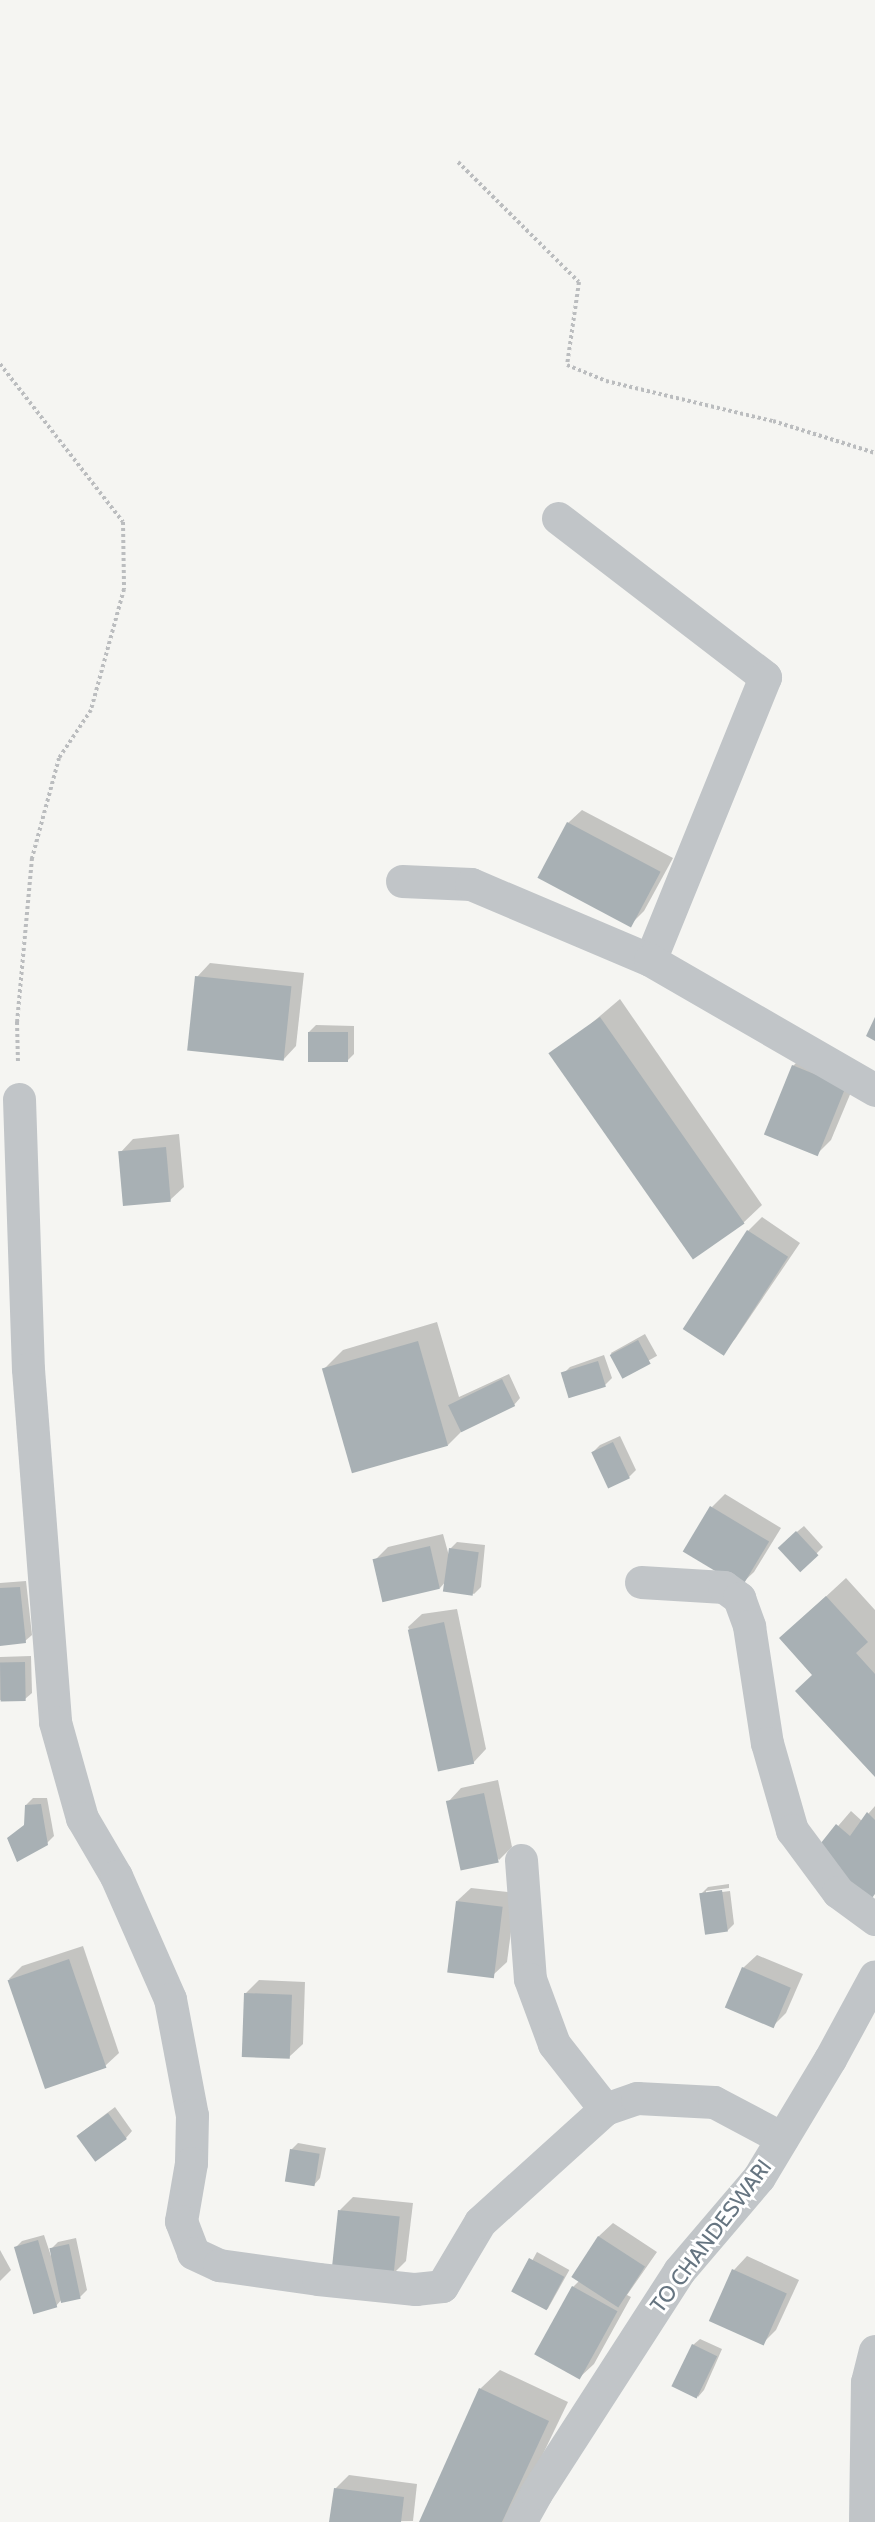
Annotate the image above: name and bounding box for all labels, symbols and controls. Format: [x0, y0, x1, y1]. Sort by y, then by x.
street label: TO CHANDESWARI [645, 2154, 777, 2318]

